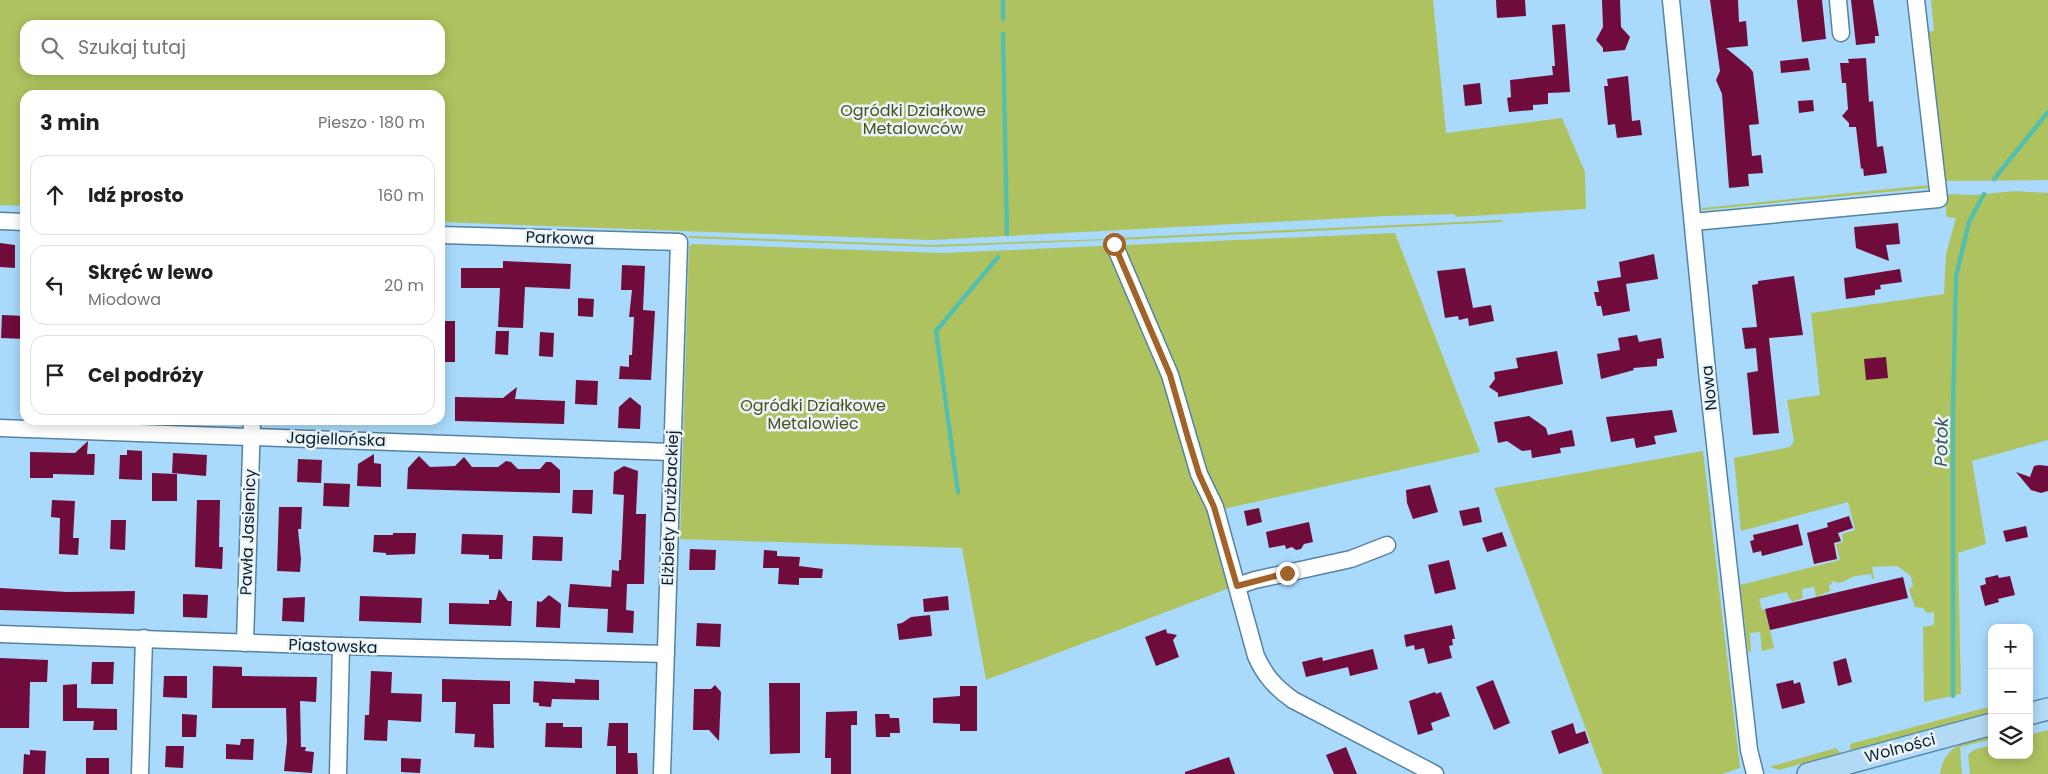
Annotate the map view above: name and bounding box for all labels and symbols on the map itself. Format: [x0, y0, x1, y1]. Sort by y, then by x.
park label: Ogródki Działkowe Metalowców [840, 99, 986, 140]
street label: Parkowa [525, 225, 595, 251]
route start [1103, 233, 1126, 256]
street label: Nowa [1695, 364, 1723, 412]
park label: Ogródki Działkowe Metalowiec [740, 394, 886, 435]
water label: Potok [1928, 416, 1954, 467]
street label: Jagiellońska [286, 426, 386, 452]
street label: Elżbiety Drużbackiej [656, 430, 684, 586]
street label: Pawła Jasienicy [234, 468, 262, 596]
route end [1276, 562, 1299, 585]
street label: Piastowska [288, 633, 378, 659]
street label: Wolności [1862, 728, 1938, 768]

